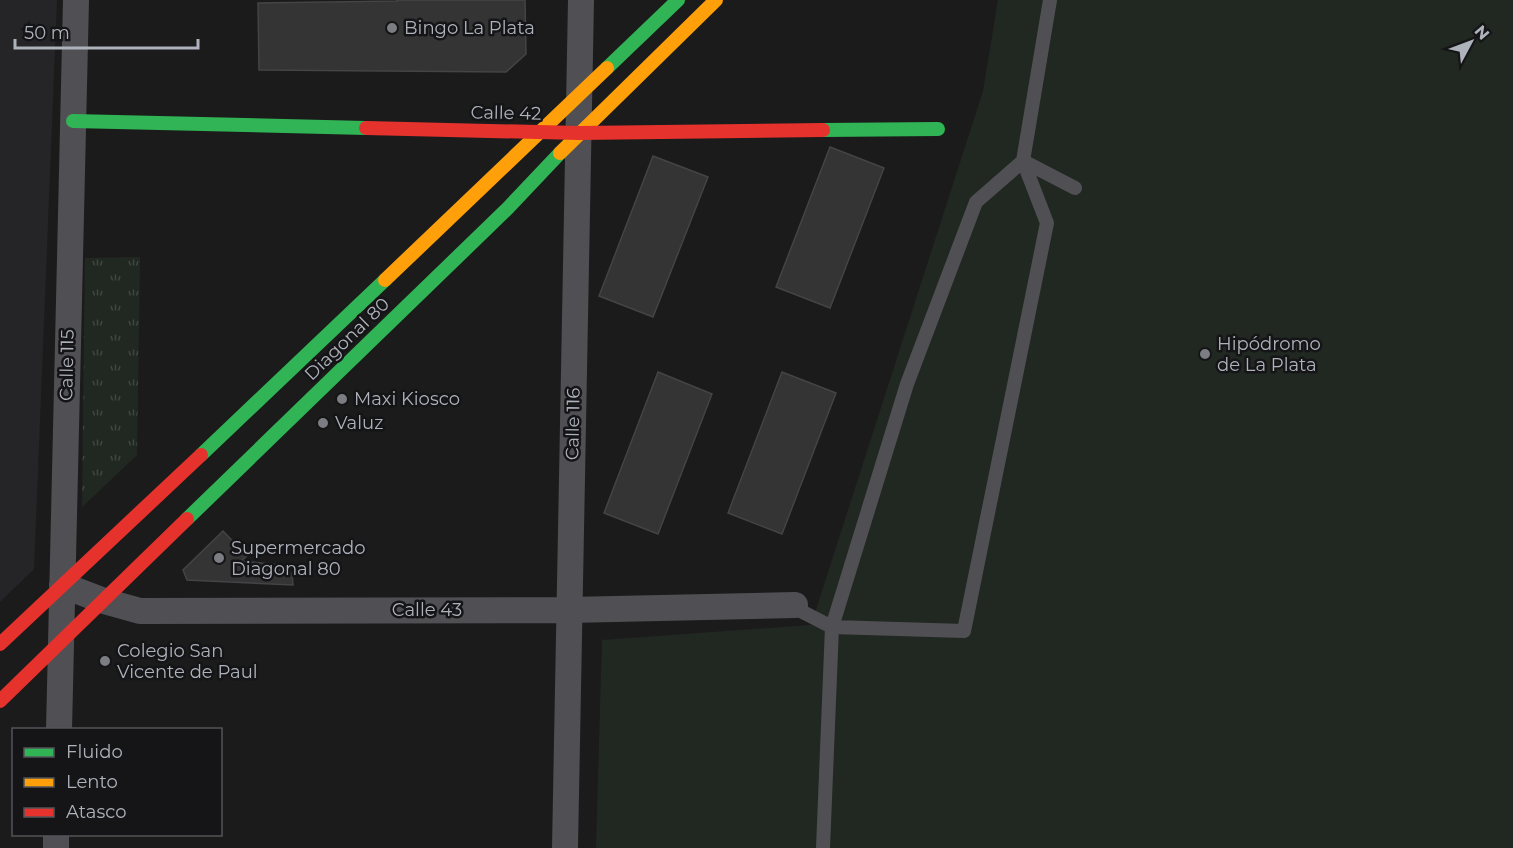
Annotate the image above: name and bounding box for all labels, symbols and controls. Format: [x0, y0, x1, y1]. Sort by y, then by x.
scale bar [15, 12, 198, 50]
north arrow [1441, 12, 1501, 72]
place label: Bingo La Plata [404, 17, 535, 39]
marker: Bingo La Plata [385, 21, 399, 35]
text: N [1471, 21, 1493, 44]
text: 50 m [24, 22, 70, 44]
street label: Calle 42 [471, 101, 541, 125]
street label: Diagonal 80 [300, 293, 394, 385]
street label: Calle 115 [55, 329, 79, 401]
place label: Hipódromo de La Plata [1217, 333, 1321, 376]
marker: Hipódromo de La Plata [1198, 347, 1212, 361]
place label: Maxi Kiosco [354, 388, 460, 410]
street label: Calle 116 [561, 388, 585, 460]
marker: Maxi Kiosco [335, 392, 349, 406]
place label: Valuz [335, 412, 383, 434]
marker: Valuz [316, 416, 330, 430]
place label: Supermercado Diagonal 80 [231, 537, 366, 580]
marker: Supermercado Diagonal 80 [212, 551, 226, 565]
street label: Calle 43 [392, 599, 462, 621]
place label: Colegio San Vicente de Paul [117, 640, 258, 683]
marker: Colegio San Vicente de Paul [98, 654, 112, 668]
legend [12, 728, 222, 836]
text: Fluido [66, 741, 123, 763]
text: Lento [66, 771, 118, 793]
text: Atasco [66, 801, 126, 823]

